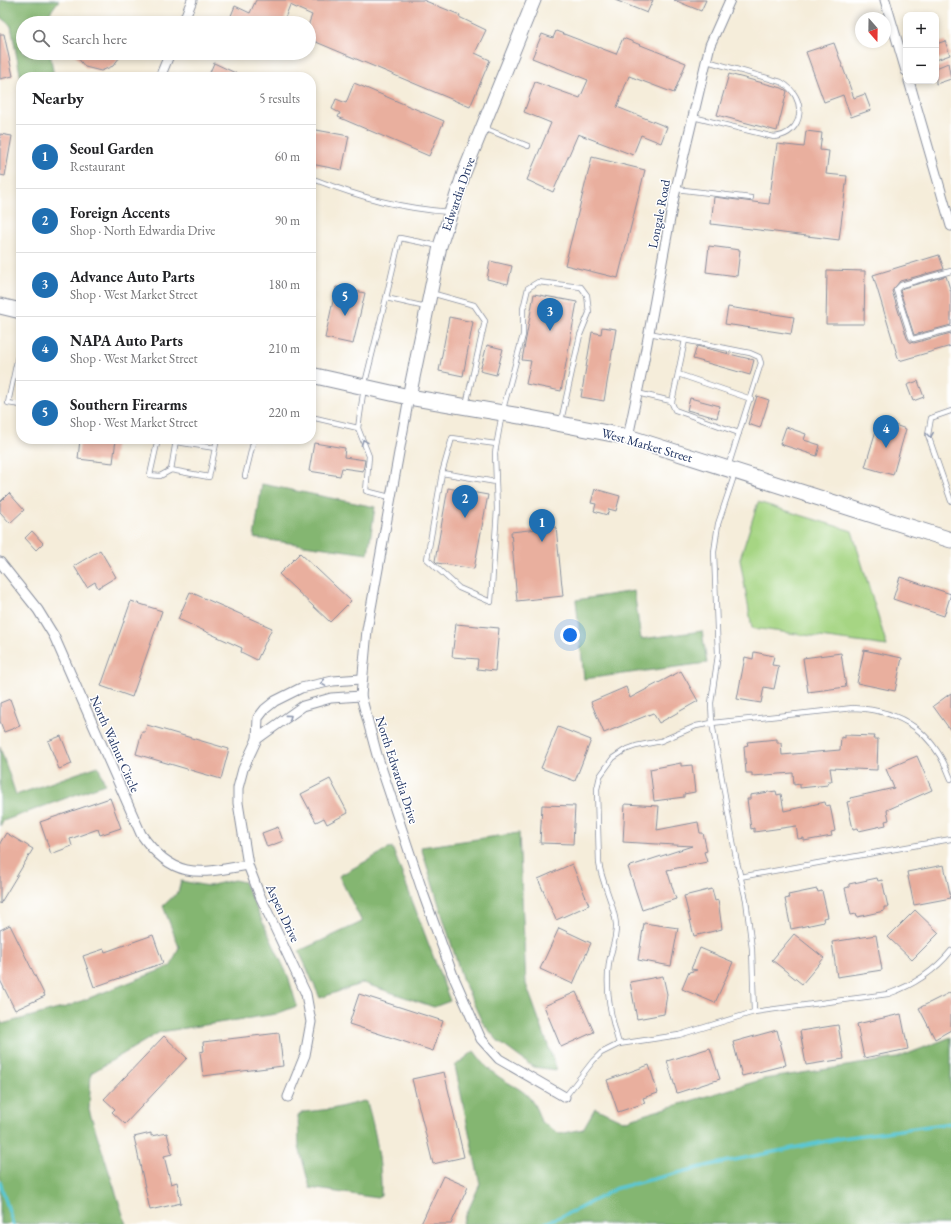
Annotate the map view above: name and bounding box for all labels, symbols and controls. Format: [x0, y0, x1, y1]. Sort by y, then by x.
north arrow [855, 12, 891, 48]
map controls [903, 12, 939, 84]
button: + [903, 12, 939, 48]
search box [16, 16, 316, 60]
icon: search [30, 27, 52, 49]
text: Search here [62, 29, 127, 48]
button: − [903, 48, 939, 84]
text: Nearby [32, 87, 84, 109]
text: 5 results [259, 90, 300, 107]
text: Seoul Garden [70, 139, 154, 158]
text: 1 [42, 148, 48, 165]
text: 60 m [275, 148, 300, 165]
street label: Edwardia Drive [437, 155, 479, 233]
text: Restaurant [70, 158, 125, 175]
street label: Longale Road [644, 178, 674, 250]
text: Foreign Accents [70, 203, 170, 222]
text: 2 [42, 212, 48, 229]
text: 90 m [275, 212, 300, 229]
text: Shop · North Edwardia Drive [70, 222, 215, 239]
text: Advance Auto Parts [70, 267, 195, 286]
text: 3 [42, 276, 48, 293]
text: 180 m [269, 276, 300, 293]
pin: 5 [332, 283, 358, 316]
text: Shop · West Market Street [70, 286, 198, 303]
pin: 3 [537, 298, 563, 331]
text: NAPA Auto Parts [70, 331, 183, 350]
text: 4 [42, 340, 48, 357]
text: 210 m [269, 340, 300, 357]
text: Shop · West Market Street [70, 350, 198, 367]
text: Southern Firearms [70, 395, 187, 414]
text: 5 [42, 404, 48, 421]
text: 220 m [269, 404, 300, 421]
text: Shop · West Market Street [70, 414, 198, 431]
pin: 4 [873, 415, 899, 448]
street label: West Market Street [600, 424, 694, 466]
one-way arrow [925, 432, 934, 438]
one-way arrow [360, 439, 368, 446]
pin: 2 [452, 485, 478, 518]
pin: 1 [529, 509, 555, 542]
your location [560, 625, 580, 645]
one-way arrow [320, 678, 326, 687]
street label: North Walnut Circle [86, 693, 144, 795]
one-way arrow [285, 714, 292, 721]
street label: North Edwardia Drive [372, 714, 422, 826]
street label: Aspen Drive [262, 880, 304, 945]

